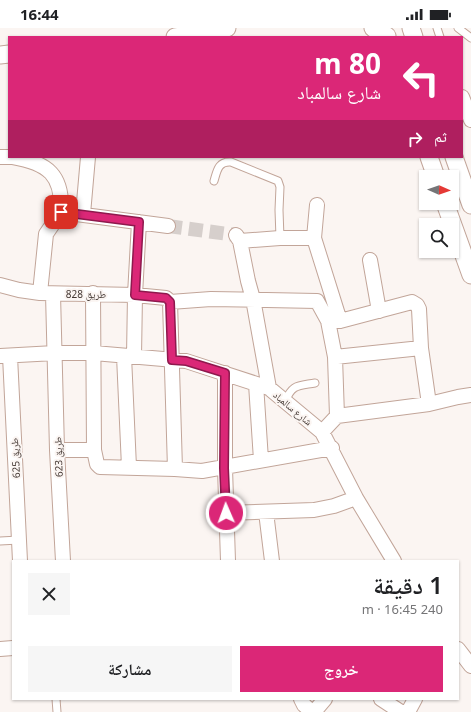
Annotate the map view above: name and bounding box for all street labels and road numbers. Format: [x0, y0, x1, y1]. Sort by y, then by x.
street label: طريق 828 [66, 287, 107, 301]
street label: شارع سالمباد [271, 388, 316, 429]
street label: طريق 623 [50, 436, 66, 477]
street label: طريق 625 [7, 437, 23, 478]

